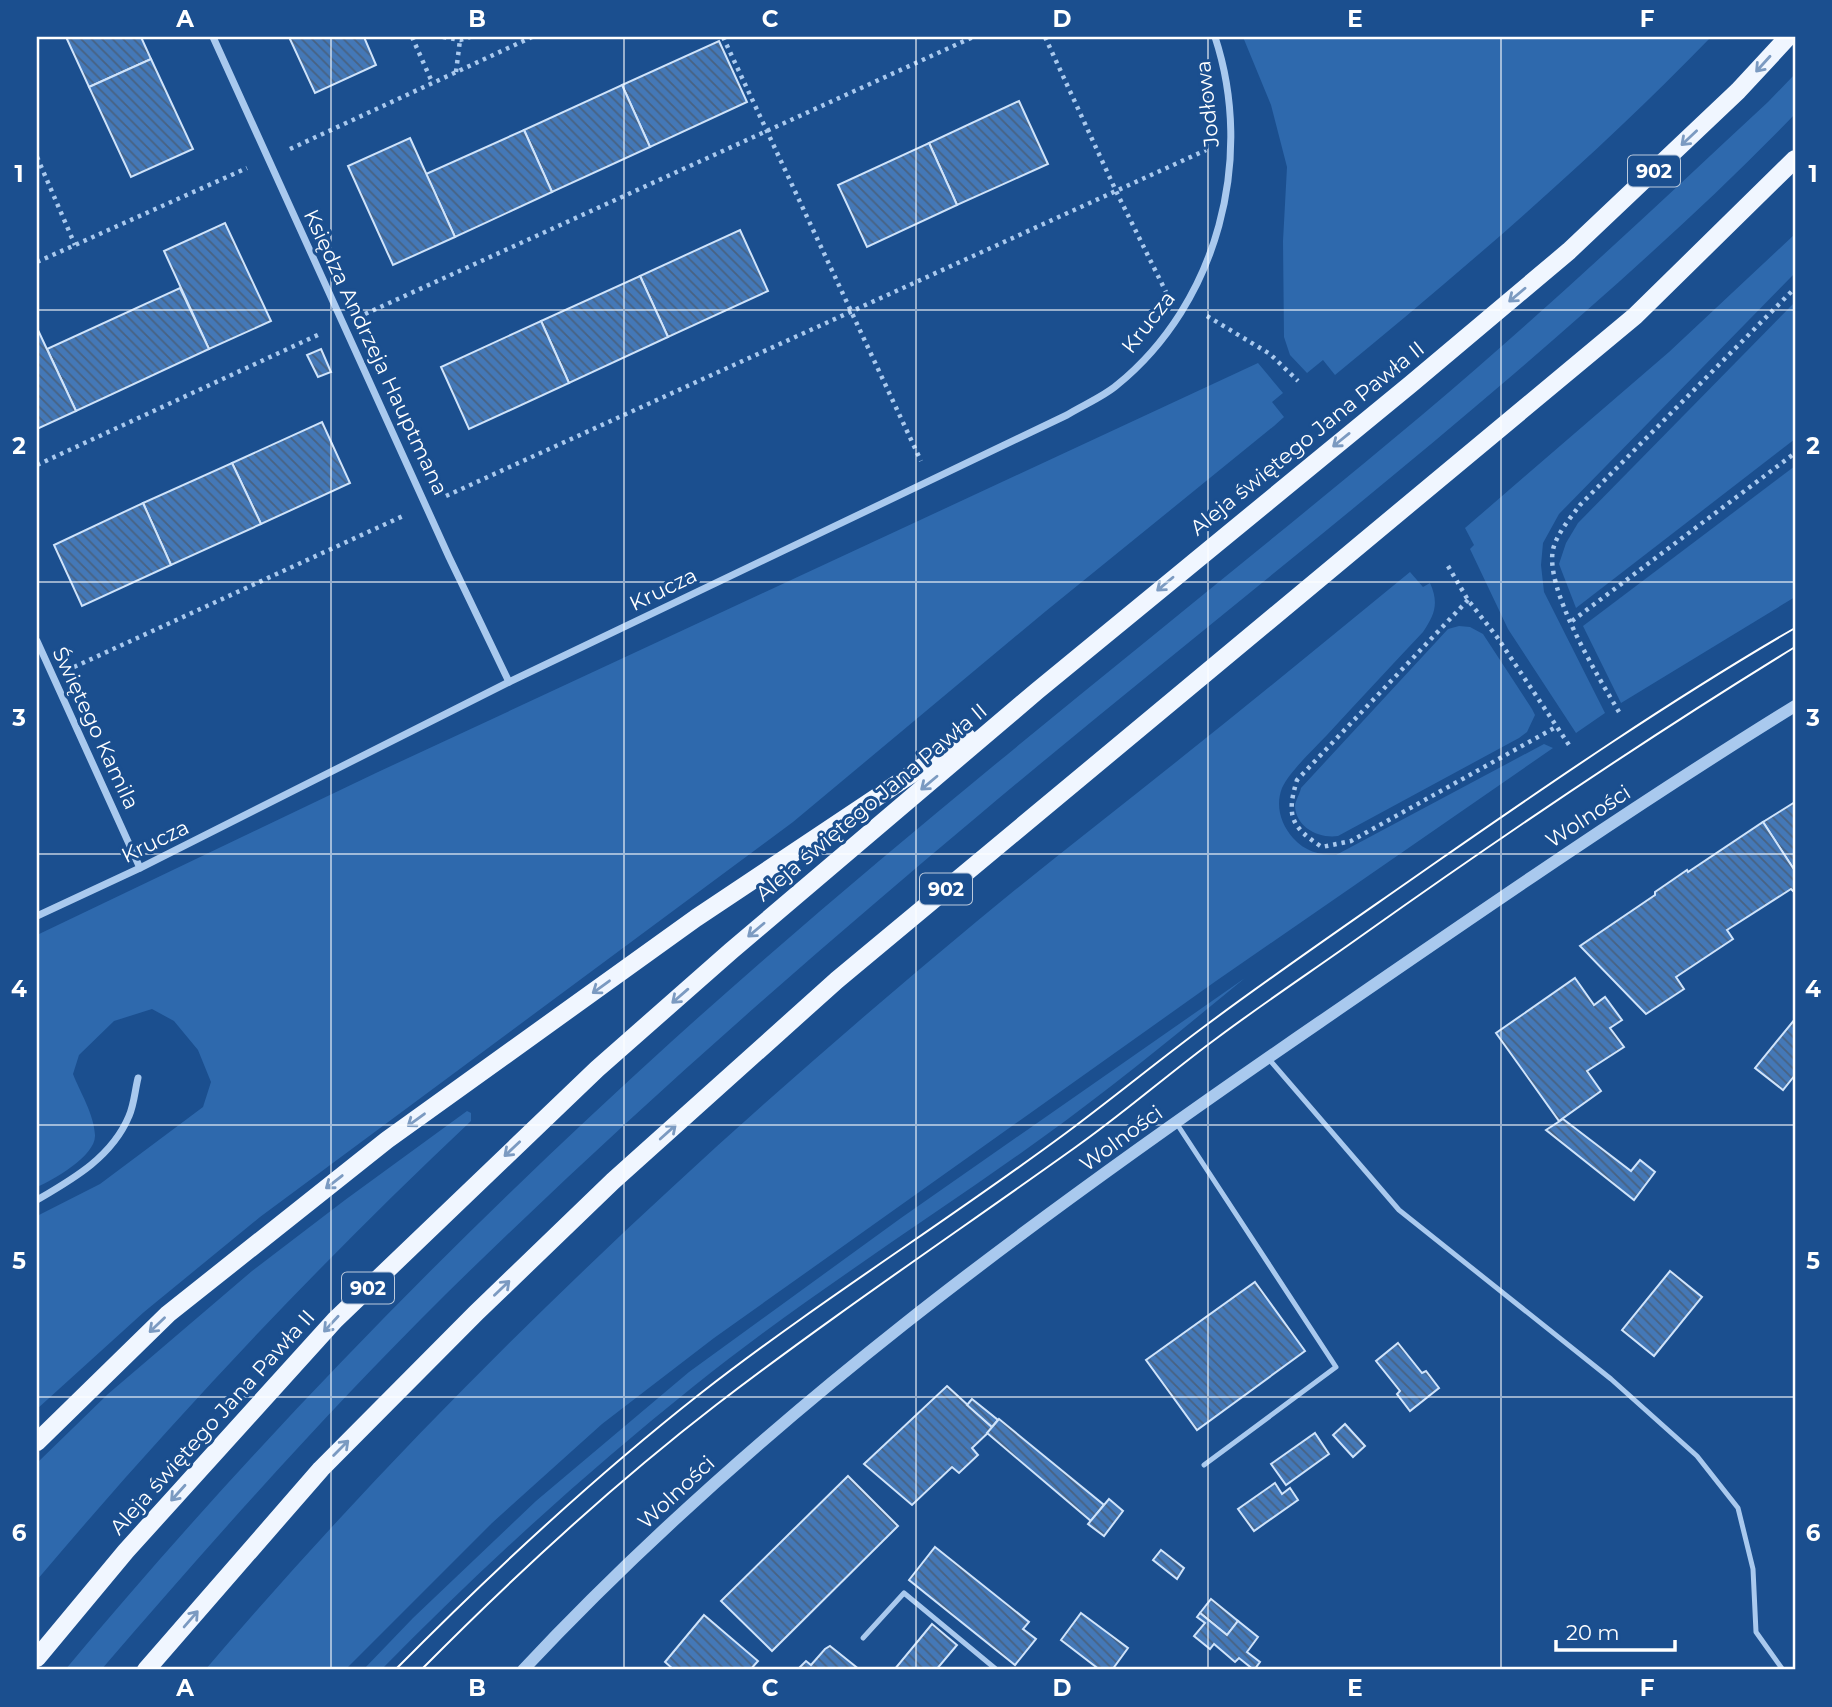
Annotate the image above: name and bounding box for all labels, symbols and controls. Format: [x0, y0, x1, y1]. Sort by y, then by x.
text: A [175, 5, 194, 33]
text: B [468, 5, 486, 33]
text: C [762, 5, 779, 33]
text: D [1053, 5, 1072, 33]
text: E [1347, 5, 1363, 33]
text: F [1640, 5, 1655, 33]
one-way arrow [1755, 55, 1772, 72]
street label: Jodłowa [1190, 59, 1224, 150]
one-way arrow [1681, 129, 1698, 146]
road number: 902 [1628, 155, 1680, 186]
text: 1 [14, 160, 24, 188]
text: 1 [1808, 160, 1818, 188]
street label: Księdza Andrzeja Hauptmana [299, 205, 453, 499]
street label: Krucza [1116, 286, 1180, 358]
one-way arrow [1508, 287, 1526, 303]
street label: Aleja świętego Jana Pawła II [1185, 336, 1429, 540]
text: 2 [12, 432, 26, 460]
one-way arrow [1333, 432, 1351, 448]
text: 2 [1806, 432, 1820, 460]
street label: Krucza [625, 562, 701, 616]
one-way arrow [1157, 576, 1175, 592]
street label: Świętego Kamila [47, 643, 145, 813]
street label: Aleja świętego Jana Pawła II [750, 698, 992, 906]
text: 3 [11, 704, 26, 732]
text: 3 [1805, 704, 1820, 732]
one-way arrow [920, 775, 938, 791]
street label: Wolności [1541, 779, 1635, 853]
street label: Krucza [117, 814, 193, 868]
road number: 902 [920, 874, 972, 904]
one-way arrow [747, 922, 765, 938]
text: 4 [11, 975, 27, 1003]
text: 4 [1805, 975, 1821, 1003]
one-way arrow [592, 980, 611, 994]
one-way arrow [671, 988, 689, 1004]
street label: Wolności [1075, 1100, 1167, 1176]
one-way arrow [407, 1112, 426, 1127]
one-way arrow [659, 1124, 677, 1140]
one-way arrow [504, 1140, 521, 1157]
one-way arrow [325, 1175, 344, 1190]
text: 5 [12, 1247, 26, 1275]
text: 5 [1806, 1247, 1820, 1275]
road number: 902 [342, 1272, 394, 1304]
one-way arrow [494, 1279, 511, 1296]
street label: Aleja świętego Jana Pawła II [104, 1304, 320, 1540]
one-way arrow [323, 1315, 339, 1333]
one-way arrow [149, 1316, 166, 1333]
one-way arrow [333, 1440, 350, 1457]
street label: Wolności [632, 1450, 720, 1534]
one-way arrow [170, 1484, 187, 1501]
text: 6 [12, 1519, 27, 1547]
text: 6 [1806, 1519, 1821, 1547]
scale bar [1556, 1609, 1674, 1653]
one-way arrow [183, 1610, 199, 1628]
text: 20 m [1566, 1620, 1620, 1645]
text: A [175, 1674, 194, 1702]
text: B [468, 1674, 486, 1702]
text: C [762, 1674, 779, 1702]
text: D [1053, 1674, 1072, 1702]
text: E [1347, 1674, 1363, 1702]
text: F [1640, 1674, 1655, 1702]

